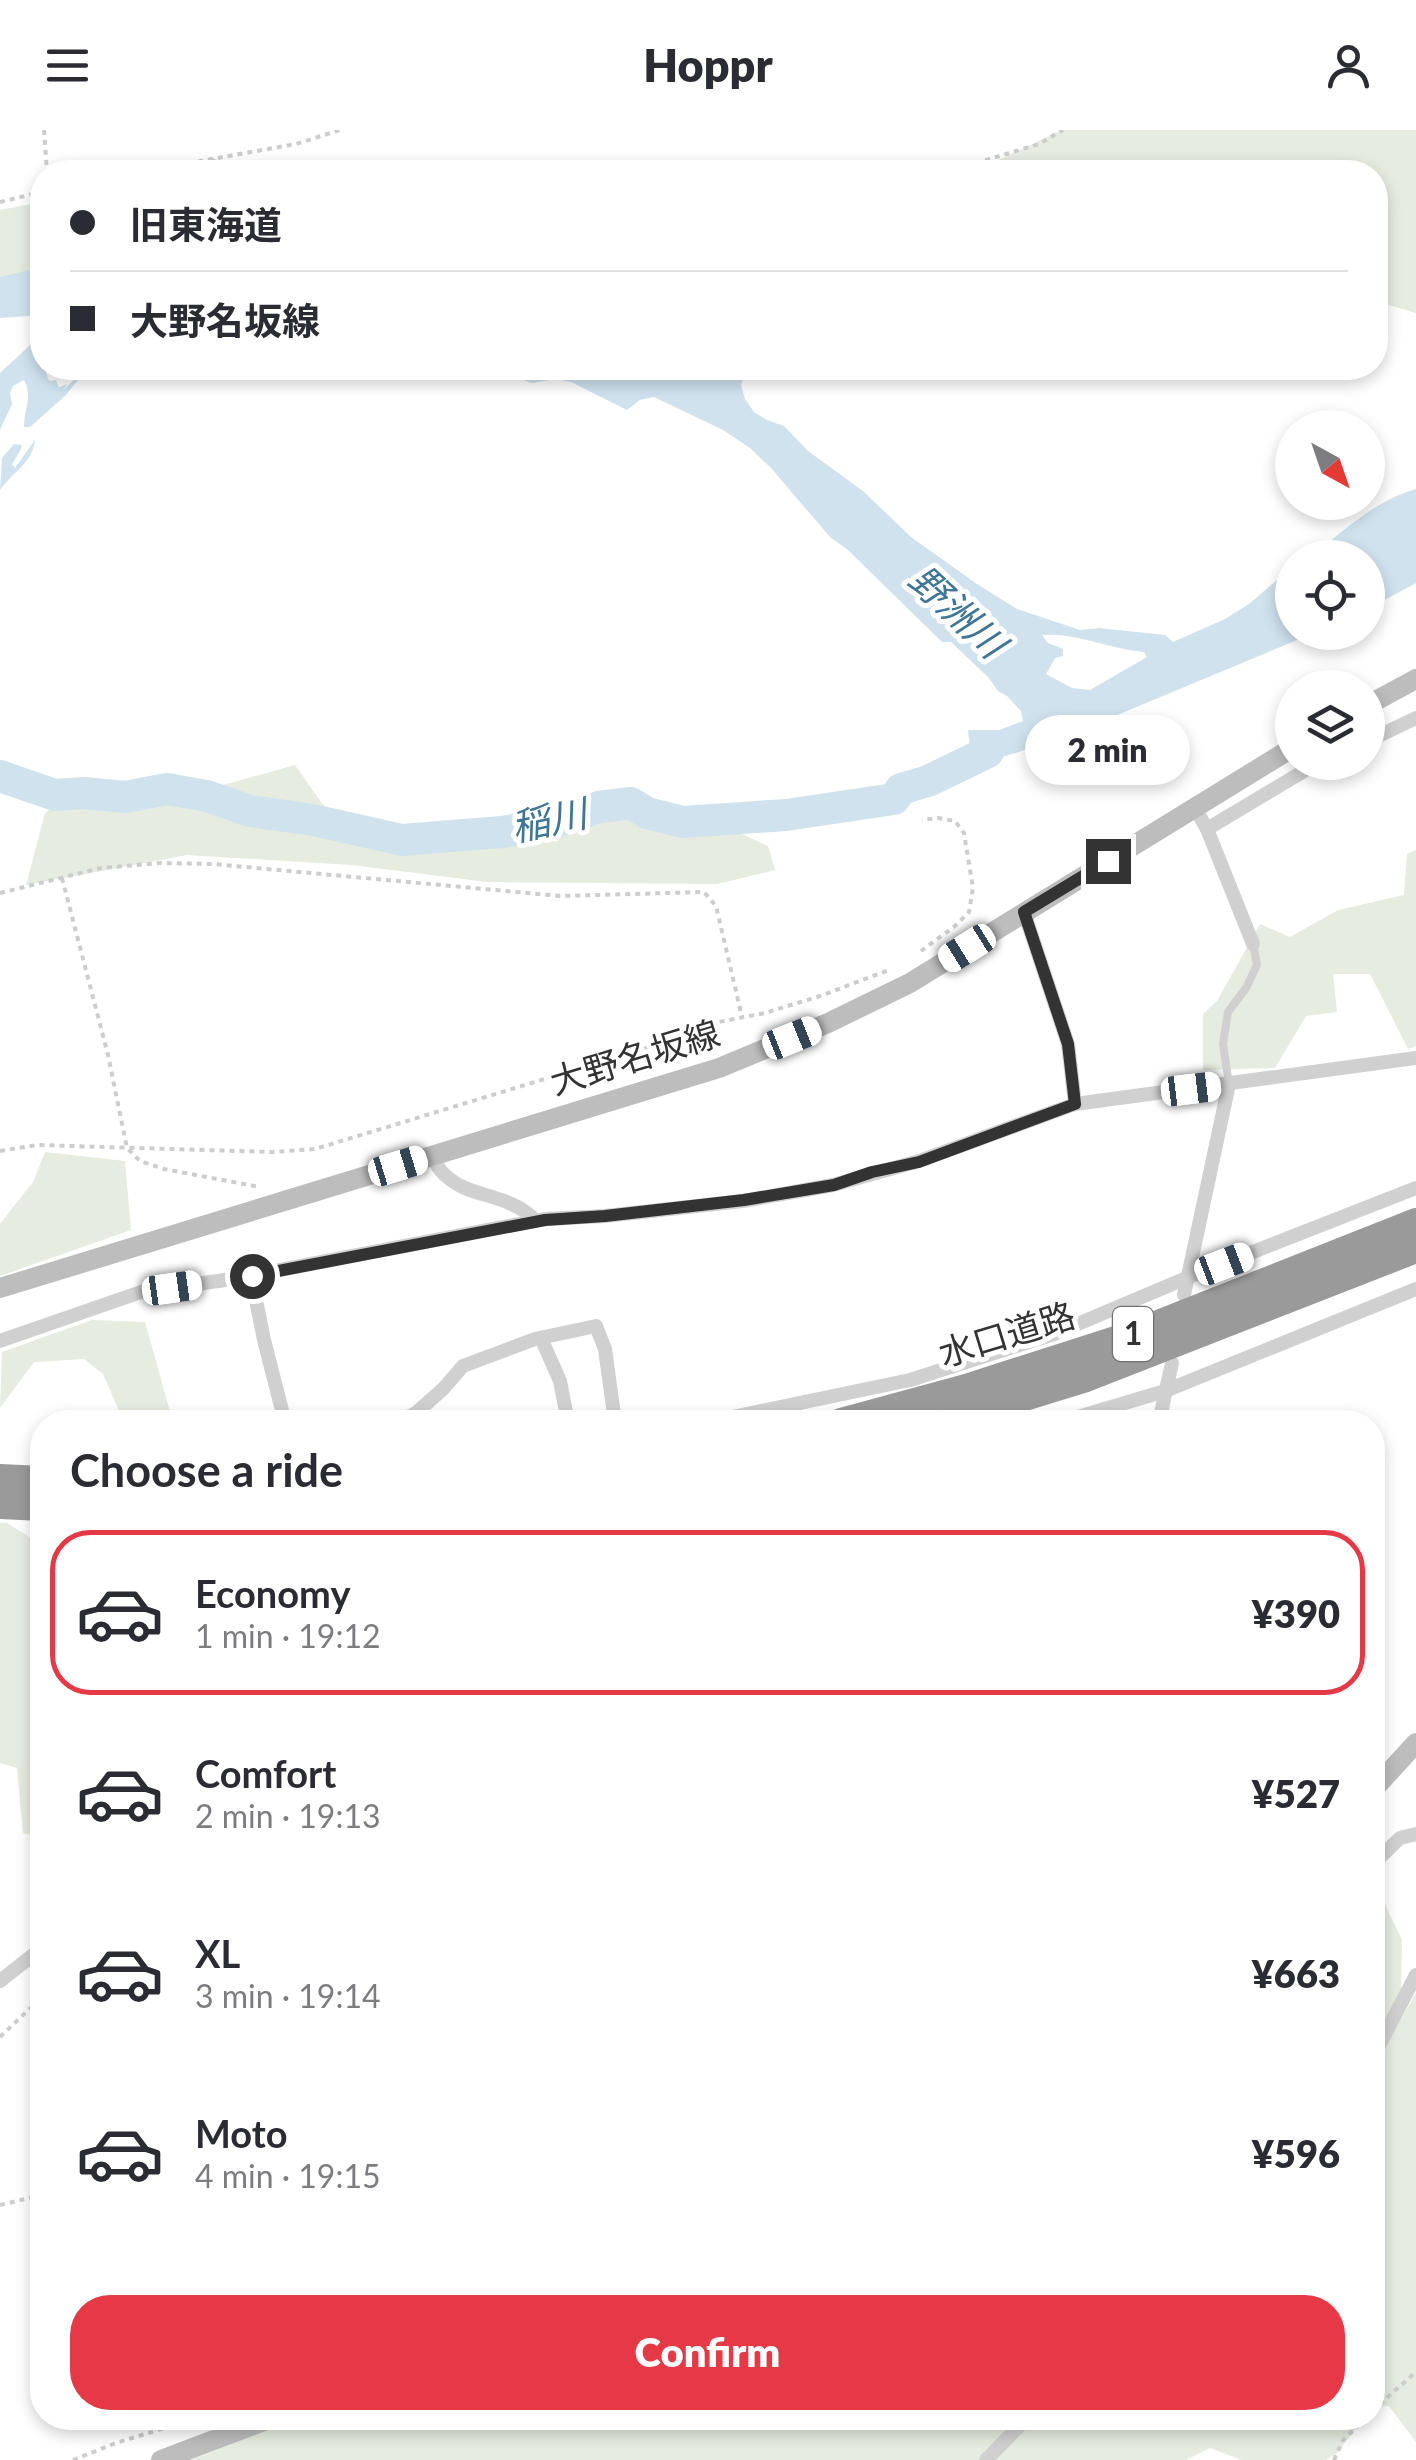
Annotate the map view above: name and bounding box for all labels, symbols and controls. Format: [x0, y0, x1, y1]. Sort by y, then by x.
icon: menu [40, 38, 95, 93]
text: Hoppr [643, 38, 773, 92]
icon: person [1321, 38, 1376, 93]
text: 旧東海道 [130, 201, 282, 247]
text: 大野名坂線 [130, 297, 320, 343]
north arrow [1275, 410, 1385, 520]
map controls [1275, 410, 1385, 780]
button: locate [1275, 540, 1385, 650]
water label: 野洲川 [901, 555, 1019, 669]
button: layers [1275, 670, 1385, 780]
callout: 2 min [1026, 716, 1190, 786]
text: 2 min [1068, 730, 1147, 769]
water label: 稲川 [507, 788, 594, 849]
route end [1086, 839, 1131, 884]
car [934, 919, 1000, 977]
street label: 大野名坂線 [545, 1010, 724, 1102]
car [759, 1013, 825, 1063]
car [1159, 1070, 1223, 1108]
car [365, 1143, 431, 1189]
car [1191, 1239, 1257, 1289]
route start [230, 1254, 275, 1299]
car [140, 1269, 204, 1307]
street label: 水口道路 [933, 1293, 1080, 1374]
road number: 1 [1113, 1307, 1153, 1361]
text: Choose a ride [70, 1443, 343, 1497]
icon: car [75, 1568, 165, 1658]
text: Economy [195, 1570, 350, 1616]
text: ¥390 [1252, 1590, 1340, 1636]
text: 1 min · 19:12 [195, 1616, 381, 1655]
icon: car [75, 1748, 165, 1838]
text: Comfort [195, 1750, 336, 1796]
text: ¥527 [1252, 1770, 1340, 1816]
text: 2 min · 19:13 [195, 1796, 381, 1835]
icon: car [75, 1928, 165, 2018]
text: XL [195, 1930, 240, 1976]
text: ¥663 [1252, 1950, 1340, 1996]
text: 3 min · 19:14 [195, 1976, 381, 2015]
icon: car [75, 2108, 165, 2198]
text: Moto [195, 2110, 288, 2156]
text: ¥596 [1252, 2130, 1340, 2176]
text: 4 min · 19:15 [195, 2156, 381, 2195]
button: Confirm [70, 2295, 1345, 2410]

